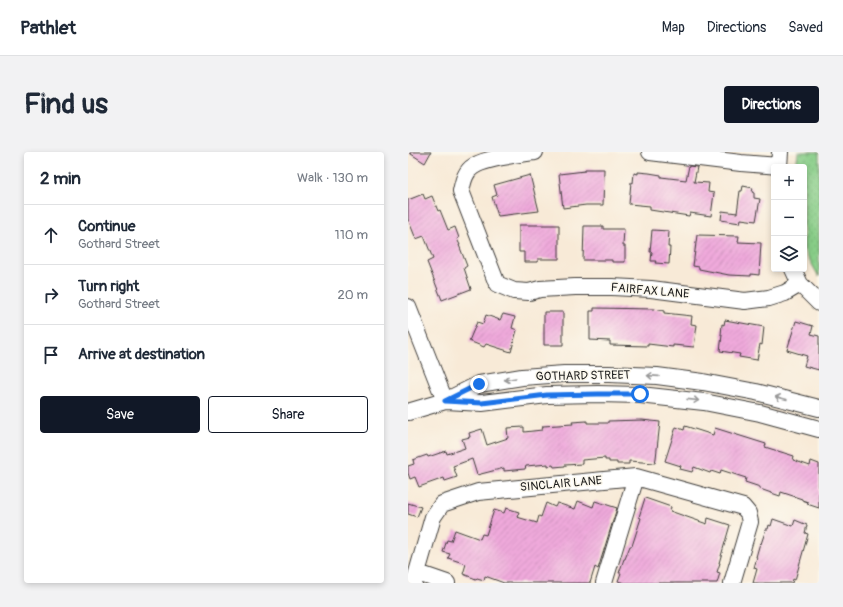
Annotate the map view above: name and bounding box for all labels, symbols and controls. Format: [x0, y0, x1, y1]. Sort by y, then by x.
text: Pathlet [20, 16, 76, 40]
text: Map [662, 19, 685, 36]
text: Directions [707, 19, 766, 36]
text: Saved [788, 19, 823, 36]
button: Directions [724, 86, 819, 123]
text: Find us [24, 87, 108, 122]
map controls [771, 164, 807, 272]
button: + [771, 164, 807, 200]
text: 2 min [40, 168, 81, 189]
text: Walk · 130 m [297, 170, 368, 186]
button: − [771, 200, 807, 236]
text: Continue [78, 217, 136, 236]
icon: ahead [40, 224, 62, 246]
text: 110 m [335, 227, 368, 243]
text: Gothard Street [78, 236, 160, 252]
button: layers [771, 236, 807, 272]
text: Turn right [78, 277, 139, 296]
street label: FAIRFAX LANE [610, 280, 690, 302]
icon: right [40, 284, 62, 306]
text: 20 m [337, 287, 368, 303]
text: Gothard Street [78, 296, 160, 312]
icon: arrive [40, 344, 62, 366]
text: Arrive at destination [78, 345, 205, 364]
street label: GOTHARD STREET [536, 368, 631, 384]
one-way arrow [647, 372, 660, 379]
route end [470, 375, 488, 393]
one-way arrow [504, 375, 517, 383]
route start [631, 385, 649, 403]
one-way arrow [775, 394, 788, 402]
button: Save [40, 396, 200, 433]
button: Share [208, 396, 368, 433]
one-way arrow [686, 397, 699, 404]
street label: SINCLAIR LANE [519, 473, 603, 495]

